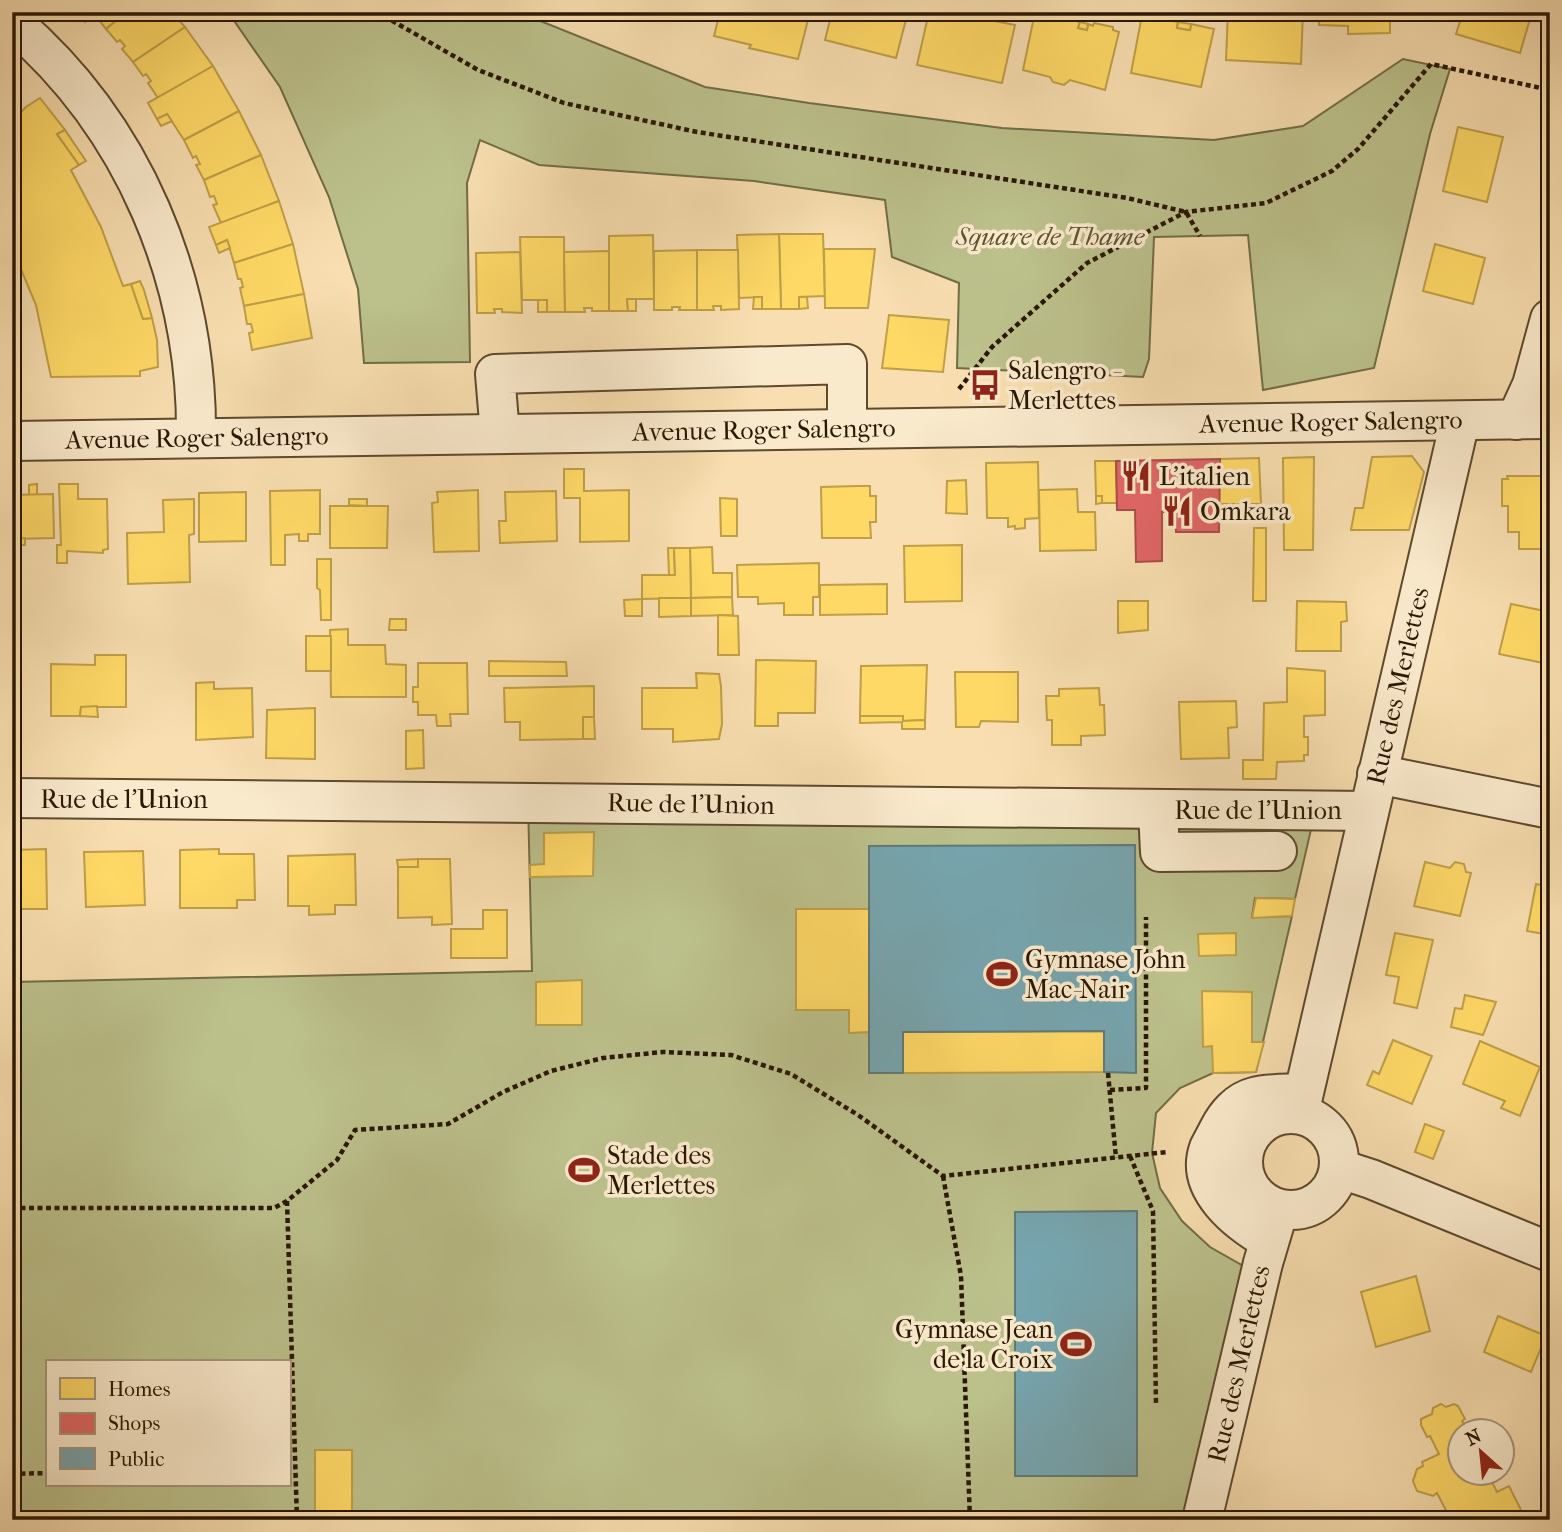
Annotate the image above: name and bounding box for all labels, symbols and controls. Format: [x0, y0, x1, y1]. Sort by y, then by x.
park label: Square de Thame [955, 221, 1146, 252]
place label: Salengro - Merlettes [1008, 355, 1122, 416]
bus stop icon: Salengro - Merlettes [968, 368, 1002, 402]
street label: Avenue Roger Salengro [1198, 404, 1463, 440]
street label: Avenue Roger Salengro [631, 412, 896, 448]
street label: Avenue Roger Salengro [64, 420, 329, 456]
restaurant icon: L’italien [1119, 459, 1153, 493]
place label: L’italien [1159, 461, 1250, 492]
restaurant icon: Omkara [1160, 494, 1194, 528]
place label: Omkara [1200, 496, 1292, 527]
street label: Rue des Merlettes [1360, 584, 1436, 788]
street label: Rue de l'Union [40, 784, 208, 815]
street label: Rue de l'Union [607, 787, 775, 821]
street label: Rue de l'Union [1174, 795, 1342, 826]
place label: Gymnase John Mac-Nair [1025, 944, 1186, 1005]
sports icon: Gymnase John Mac-Nair [985, 957, 1019, 991]
place label: Stade des Merlettes [607, 1140, 715, 1201]
sports icon: Stade des Merlettes [567, 1153, 601, 1187]
street label: Rue des Merlettes [1201, 1262, 1277, 1466]
place label: Gymnase Jean de la Croix [895, 1314, 1053, 1375]
sports icon: Gymnase Jean de la Croix [1059, 1327, 1093, 1361]
legend [46, 1360, 290, 1486]
text: Homes [108, 1377, 171, 1401]
text: Shops [108, 1411, 161, 1435]
north arrow [1446, 1416, 1516, 1486]
text: N [1462, 1424, 1486, 1451]
text: Public [108, 1447, 164, 1471]

